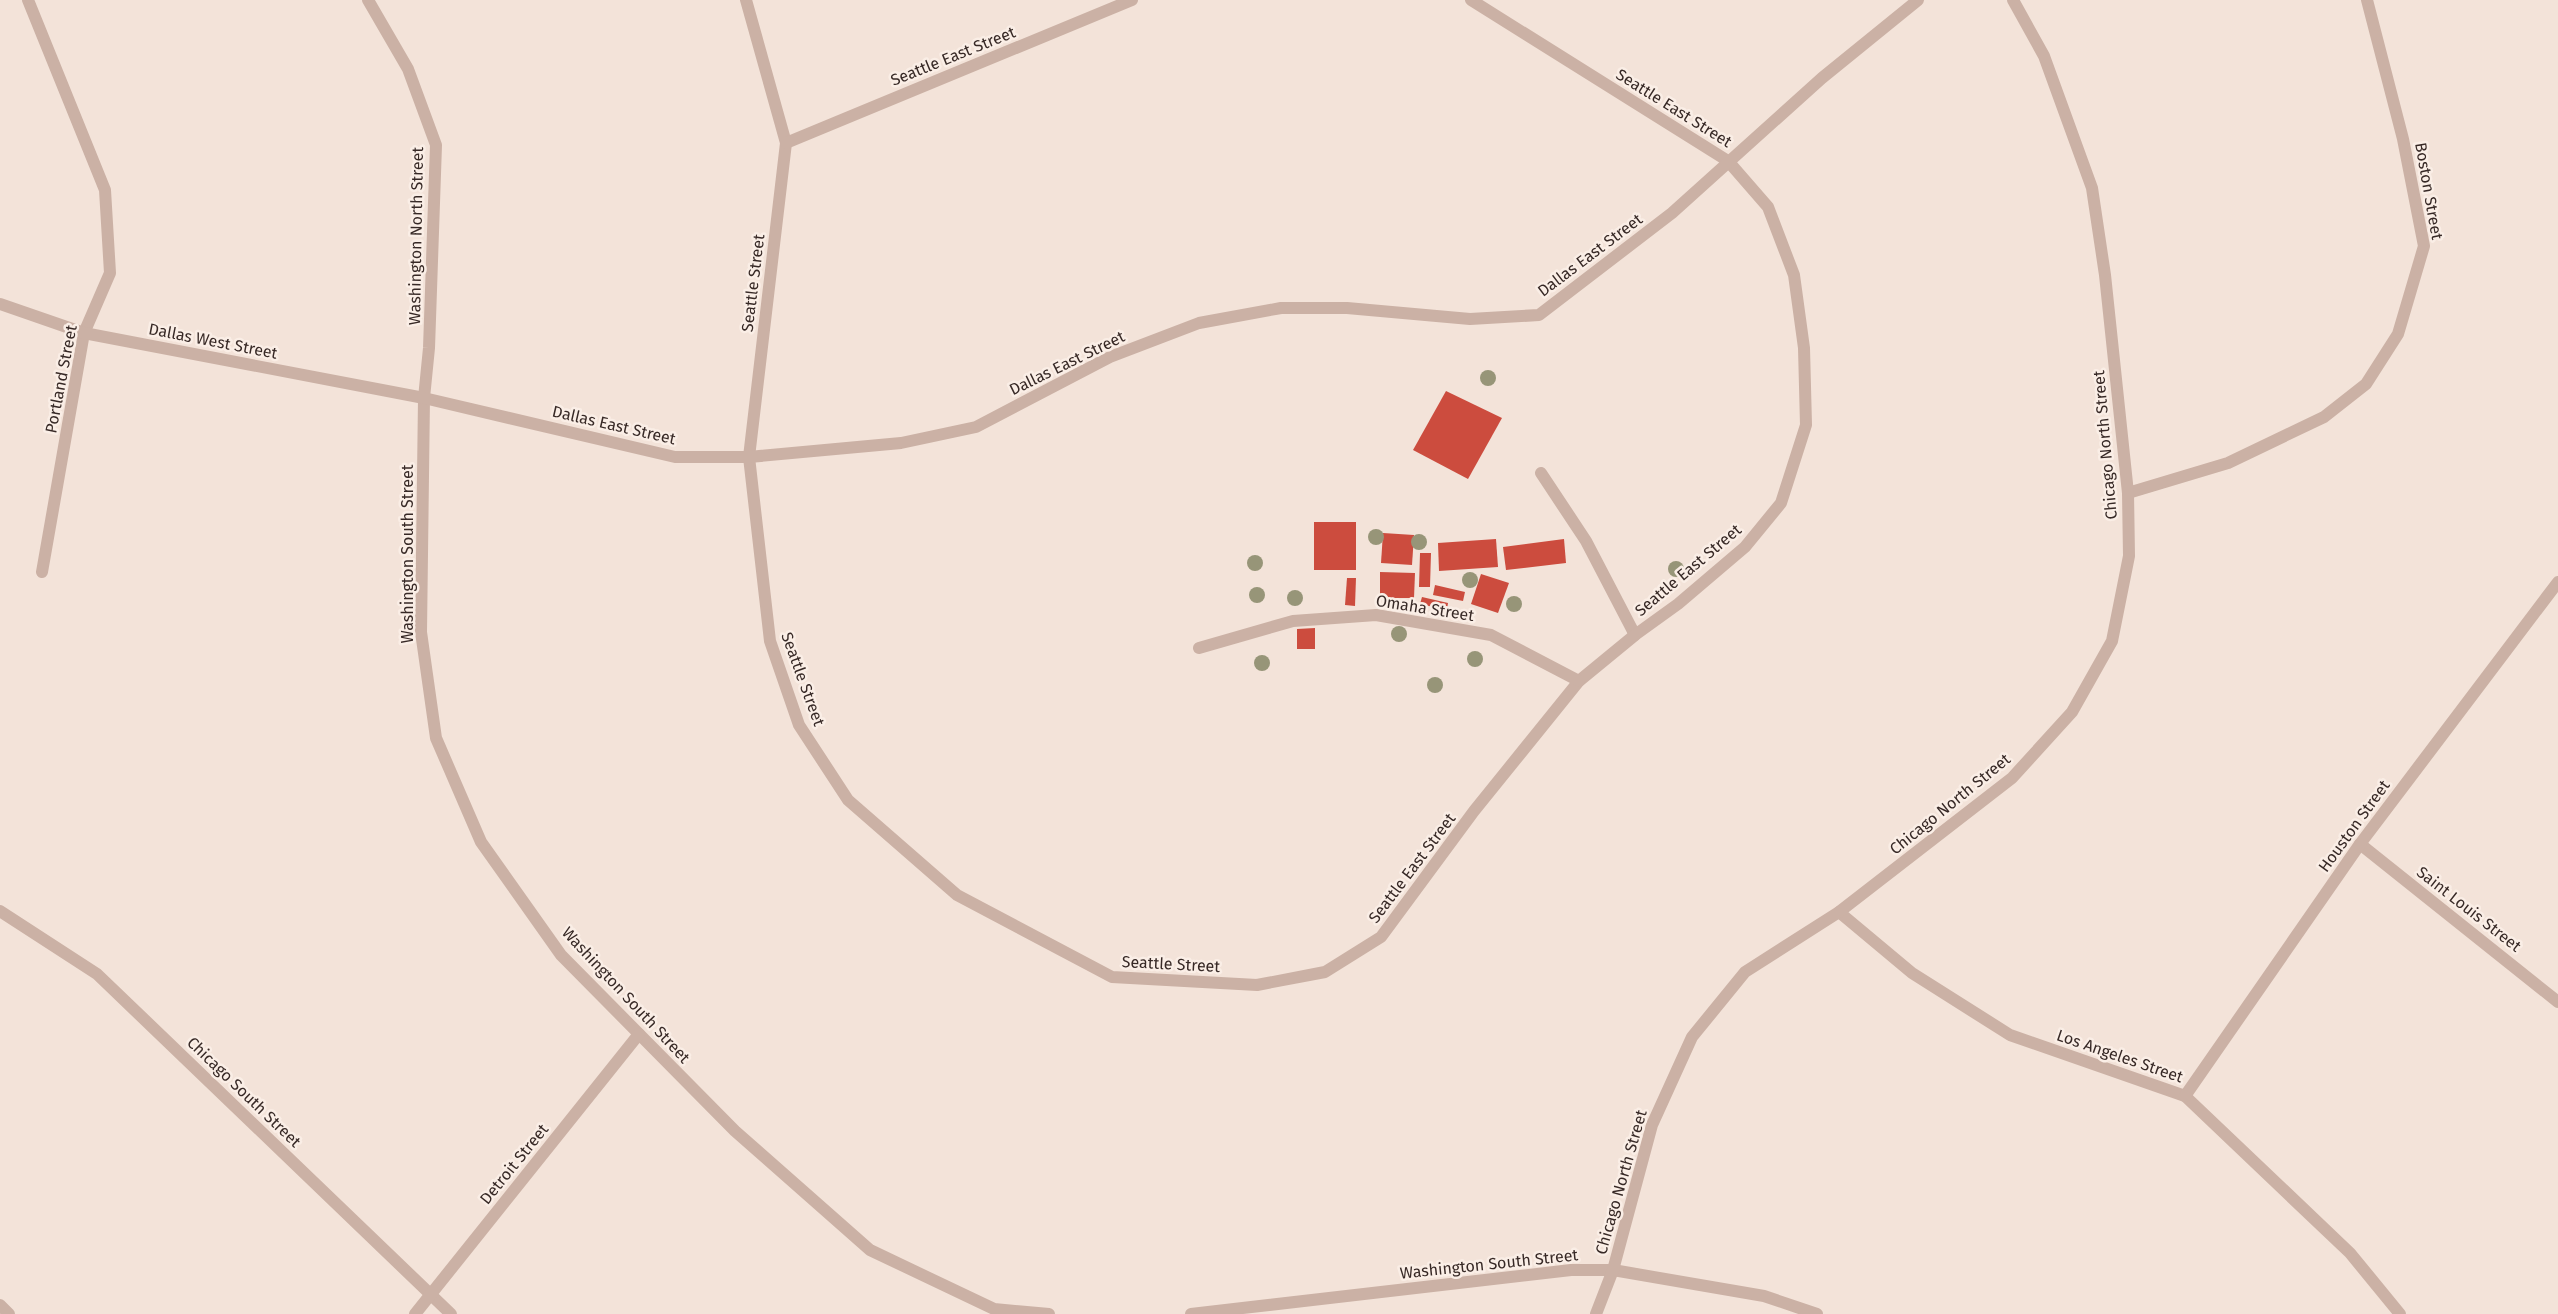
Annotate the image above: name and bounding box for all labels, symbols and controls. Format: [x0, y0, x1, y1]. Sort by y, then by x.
street label: Seattle East Street [888, 22, 1018, 90]
street label: Seattle East Street [1613, 65, 1736, 151]
street label: Boston Street [2411, 141, 2447, 241]
street label: Washington North Street [405, 147, 427, 325]
street label: Dallas East Street [1534, 209, 1646, 301]
street label: Seattle Street [738, 233, 768, 333]
street label: Dallas West Street [147, 319, 279, 363]
street label: Portland Street [41, 323, 81, 435]
street label: Dallas East Street [1006, 327, 1128, 399]
street label: Chicago North Street [2089, 369, 2121, 520]
street label: Dallas East Street [550, 402, 678, 448]
street label: Washington South Street [398, 464, 417, 644]
street label: Seattle East Street [1631, 520, 1745, 620]
street label: Omaha Street [1375, 591, 1476, 625]
street label: Seattle Street [777, 630, 829, 729]
street label: Chicago North Street [1886, 749, 2014, 858]
street label: Houston Street [2314, 776, 2394, 876]
street label: Seattle East Street [1364, 809, 1460, 927]
street label: Saint Louis Street [2413, 862, 2525, 956]
street label: Washington South Street [558, 923, 694, 1067]
street label: Seattle Street [1121, 952, 1221, 976]
street label: Los Angeles Street [2054, 1025, 2186, 1087]
street label: Chicago South Street [183, 1033, 305, 1151]
street label: Chicago North Street [1591, 1107, 1651, 1257]
street label: Detroit Street [476, 1120, 552, 1208]
street label: Washington South Street [1399, 1245, 1579, 1283]

